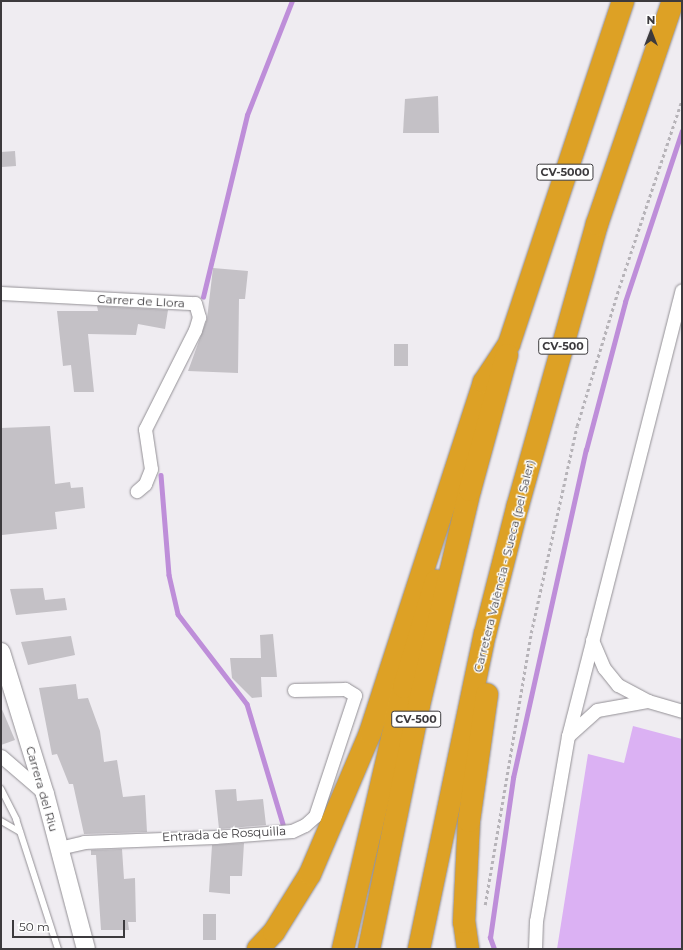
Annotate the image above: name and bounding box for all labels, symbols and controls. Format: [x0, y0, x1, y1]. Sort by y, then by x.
north arrow [631, 12, 671, 52]
text: N [647, 13, 655, 27]
road number: CV-5000 [536, 163, 594, 181]
street label: Carrer de Llora [97, 292, 185, 310]
road number: CV-500 [538, 337, 588, 355]
street label: Carretera València - Sueca (pel Saler) [471, 458, 537, 674]
road number: CV-500 [391, 710, 441, 728]
street label: Carrera del Riu [23, 745, 61, 833]
street label: Entrada de Rosquilla [162, 824, 286, 844]
scale bar [14, 912, 127, 938]
text: 50 m [19, 919, 50, 934]

